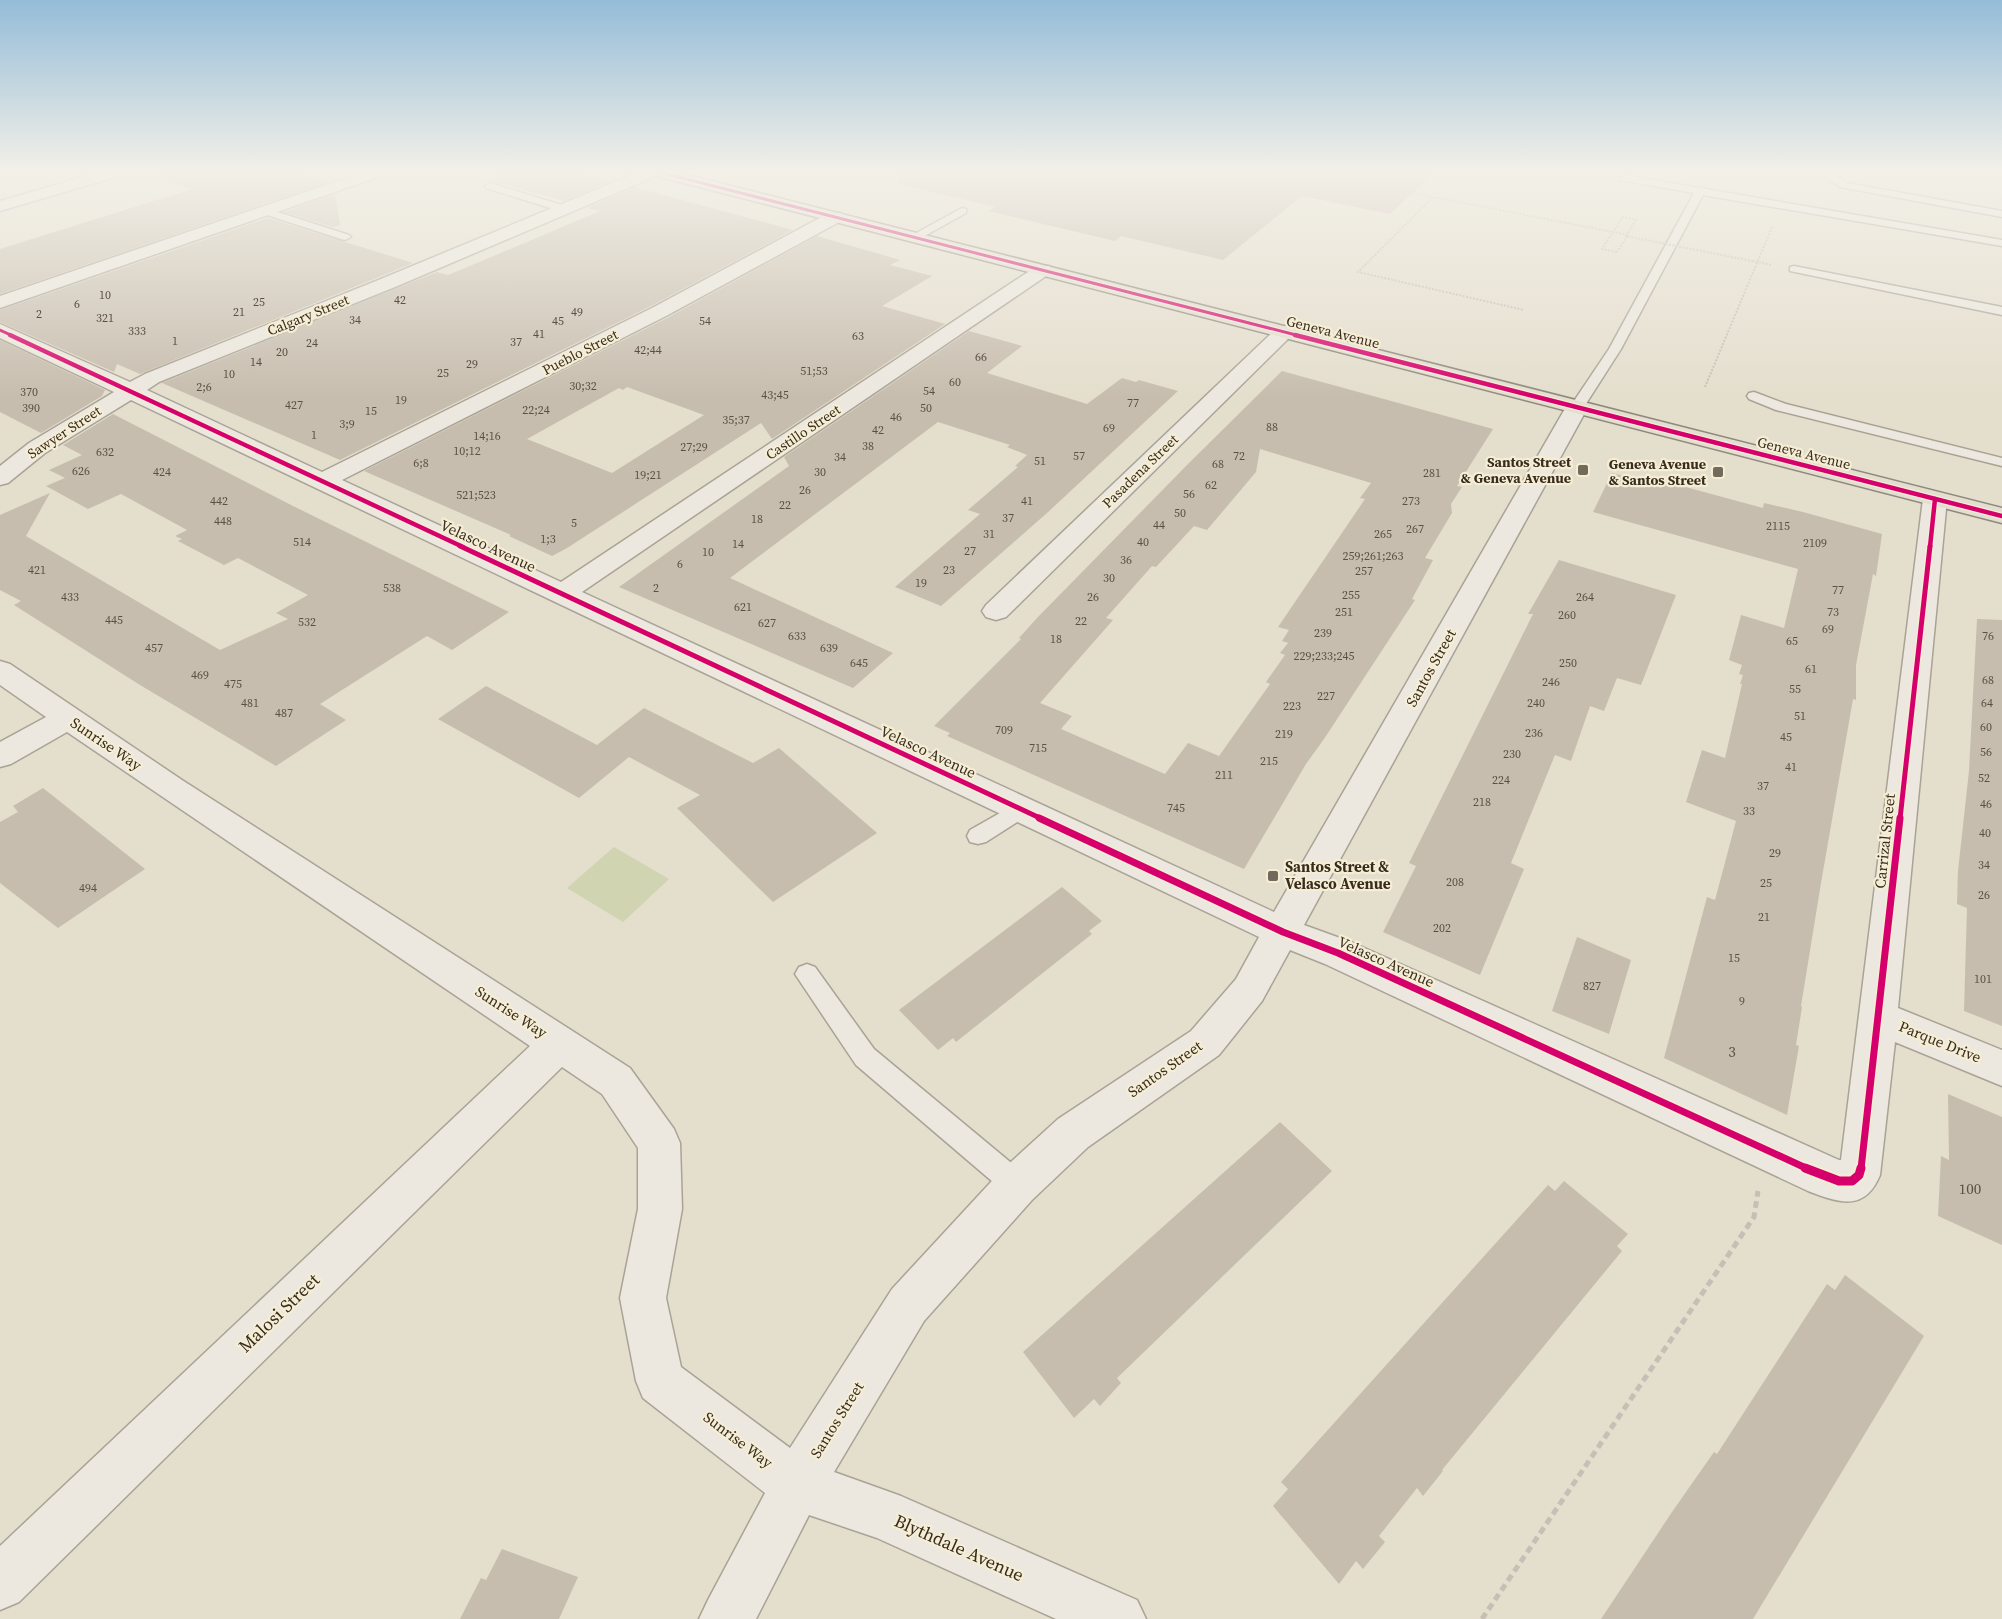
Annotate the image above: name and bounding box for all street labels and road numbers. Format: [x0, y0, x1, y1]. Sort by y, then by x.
street label: Calgary Street [264, 289, 352, 341]
street label: Geneva Avenue [1284, 311, 1382, 353]
street label: Pueblo Street [539, 324, 622, 380]
street label: Castillo Street [762, 399, 845, 464]
street label: Sawyer Street [23, 400, 105, 463]
street label: Pasadena Street [1098, 429, 1183, 512]
street label: Geneva Avenue [1755, 432, 1853, 474]
street label: Velasco Avenue [437, 514, 540, 577]
street label: Santos Street [1400, 625, 1461, 711]
street label: Sunrise Way [66, 712, 146, 775]
street label: Velasco Avenue [877, 720, 980, 783]
street label: Carrizal Street [1869, 792, 1900, 889]
street label: Velasco Avenue [1335, 931, 1438, 992]
street label: Sunrise Way [471, 980, 552, 1043]
street label: Parque Drive [1896, 1016, 1985, 1068]
street label: Santos Street [1123, 1035, 1206, 1102]
street label: Malosi Street [232, 1267, 325, 1358]
street label: Santos Street [805, 1378, 868, 1462]
street label: Sunrise Way [699, 1407, 778, 1473]
street label: Blythdale Avenue [890, 1508, 1028, 1587]

